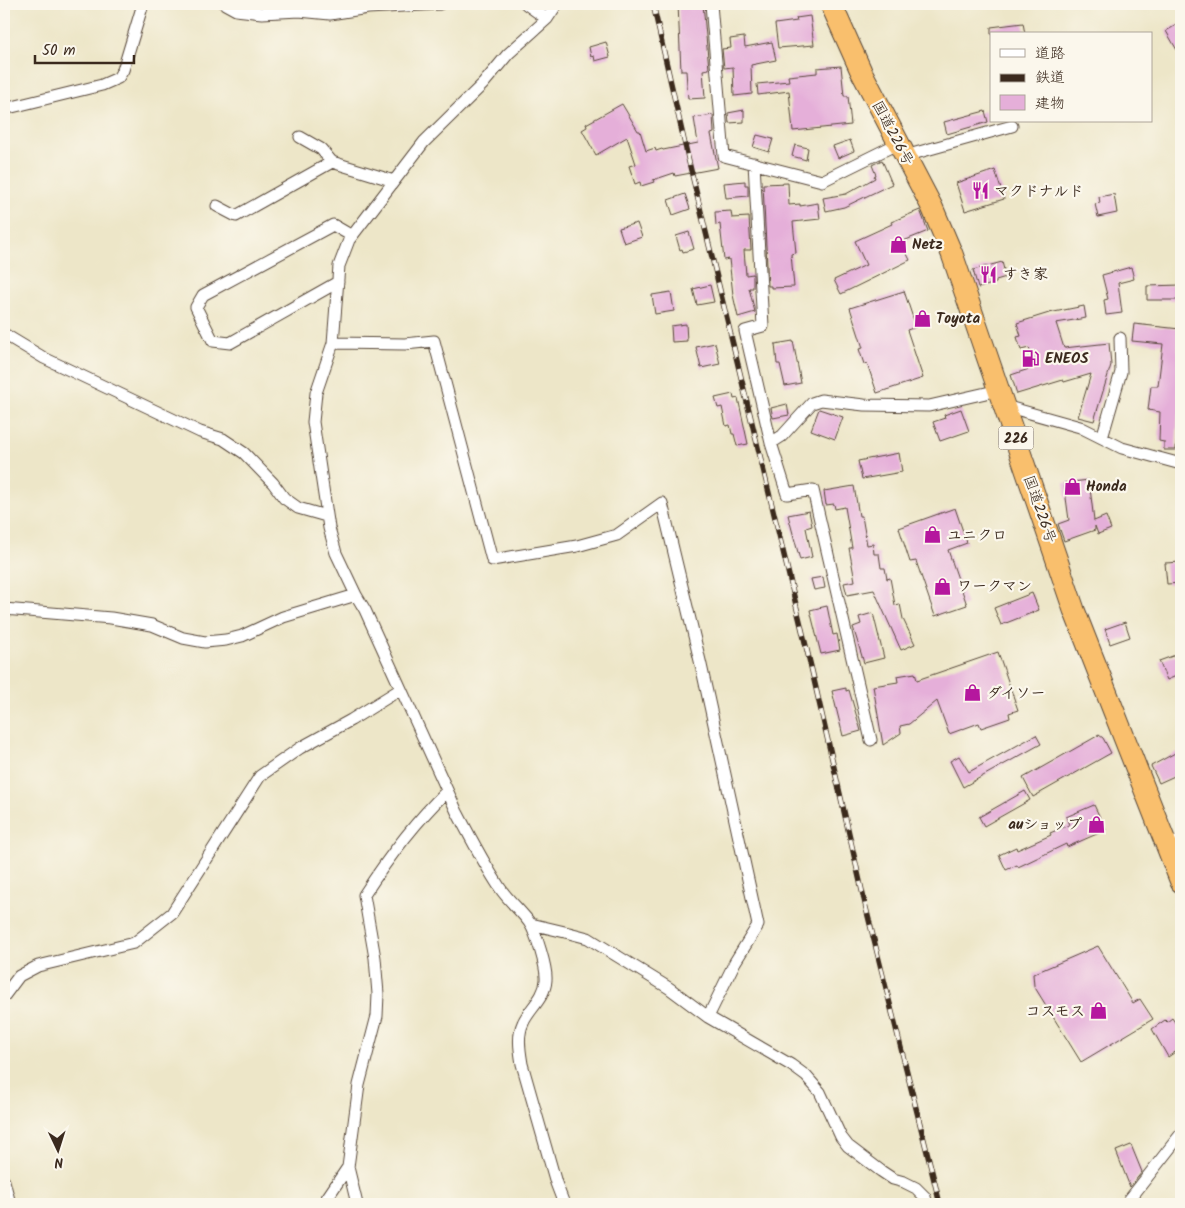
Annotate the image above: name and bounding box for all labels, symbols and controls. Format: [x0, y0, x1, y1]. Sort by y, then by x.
scale bar [35, 32, 134, 64]
legend [990, 32, 1152, 122]
text: 50 m [42, 39, 76, 63]
text: 道路 [1035, 42, 1065, 66]
text: 鉄道 [1035, 66, 1065, 90]
text: 建物 [1035, 92, 1065, 116]
street label: 国道226号 [865, 97, 919, 170]
place label: マクドナルド [994, 180, 1083, 204]
restaurant icon: マクドナルド [970, 181, 990, 201]
place label: Netz [912, 233, 943, 257]
shop icon: Netz [888, 234, 908, 254]
place label: すき家 [1003, 263, 1048, 287]
restaurant icon: すき家 [979, 264, 999, 284]
place label: Toyota [936, 307, 980, 331]
shop icon: Toyota [912, 308, 932, 328]
place label: ENEOS [1045, 347, 1089, 371]
fuel station icon: ENEOS [1021, 348, 1041, 368]
road number: 226 [998, 426, 1034, 449]
street label: 国道226号 [1016, 472, 1062, 547]
place label: Honda [1086, 475, 1127, 499]
shop icon: Honda [1062, 476, 1082, 496]
place label: ユニクロ [947, 524, 1007, 548]
shop icon: ユニクロ [923, 525, 943, 545]
place label: ワークマン [957, 575, 1032, 599]
shop icon: ワークマン [933, 576, 953, 596]
place label: ダイソー [987, 682, 1046, 706]
shop icon: ダイソー [963, 683, 983, 703]
place label: auショップ [1008, 813, 1082, 837]
shop icon: auショップ [1086, 814, 1106, 834]
place label: コスモス [1026, 1000, 1085, 1024]
shop icon: コスモス [1089, 1001, 1109, 1021]
north arrow [32, 1126, 82, 1176]
text: N [54, 1151, 64, 1173]

